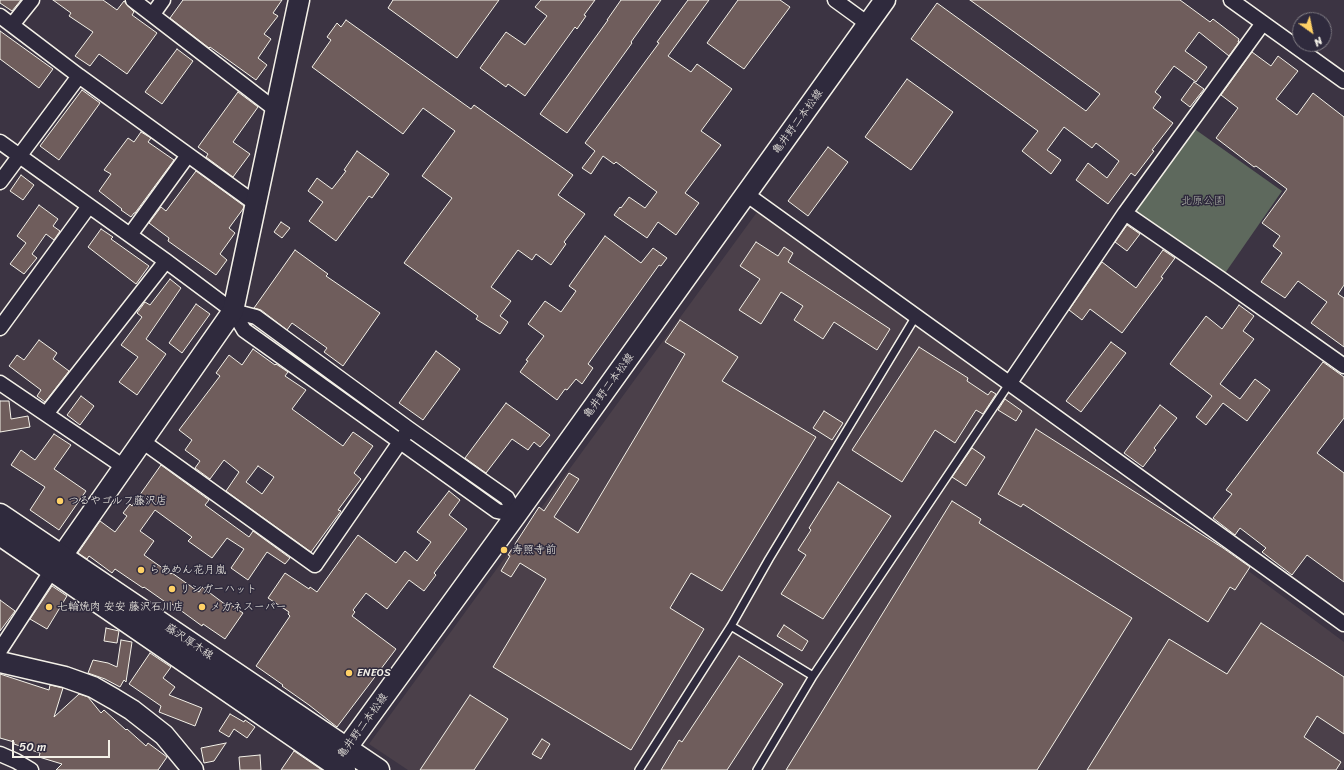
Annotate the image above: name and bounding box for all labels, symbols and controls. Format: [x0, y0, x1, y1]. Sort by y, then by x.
north arrow [1292, 12, 1332, 52]
text: N [1310, 32, 1327, 52]
street label: 亀井野二本松線 [770, 87, 826, 157]
park label: 北原公園 [1181, 194, 1225, 208]
street label: 亀井野二本松線 [581, 351, 637, 421]
place label: つるやゴルフ藤沢店 [68, 494, 167, 508]
marker: つるやゴルフ藤沢店 [55, 496, 65, 506]
place label: 寿照寺前 [512, 543, 556, 557]
marker: 寿照寺前 [499, 545, 509, 555]
place label: らあめん花月嵐 [149, 563, 226, 577]
marker: らあめん花月嵐 [136, 565, 146, 575]
place label: リンガーハット [180, 582, 257, 596]
marker: リンガーハット [167, 584, 177, 594]
place label: 七輪焼肉 安安 藤沢石川店 [57, 600, 184, 614]
place label: メガネスーパー [210, 600, 287, 614]
marker: 七輪焼肉 安安 藤沢石川店 [44, 602, 54, 612]
marker: メガネスーパー [197, 602, 207, 612]
street label: 藤沢厚木線 [163, 621, 215, 663]
place label: ENEOS [357, 666, 391, 680]
marker: ENEOS [344, 668, 354, 678]
street label: 亀井野二本松線 [335, 691, 391, 761]
scale bar [14, 732, 112, 758]
text: 50 m [19, 736, 46, 758]

